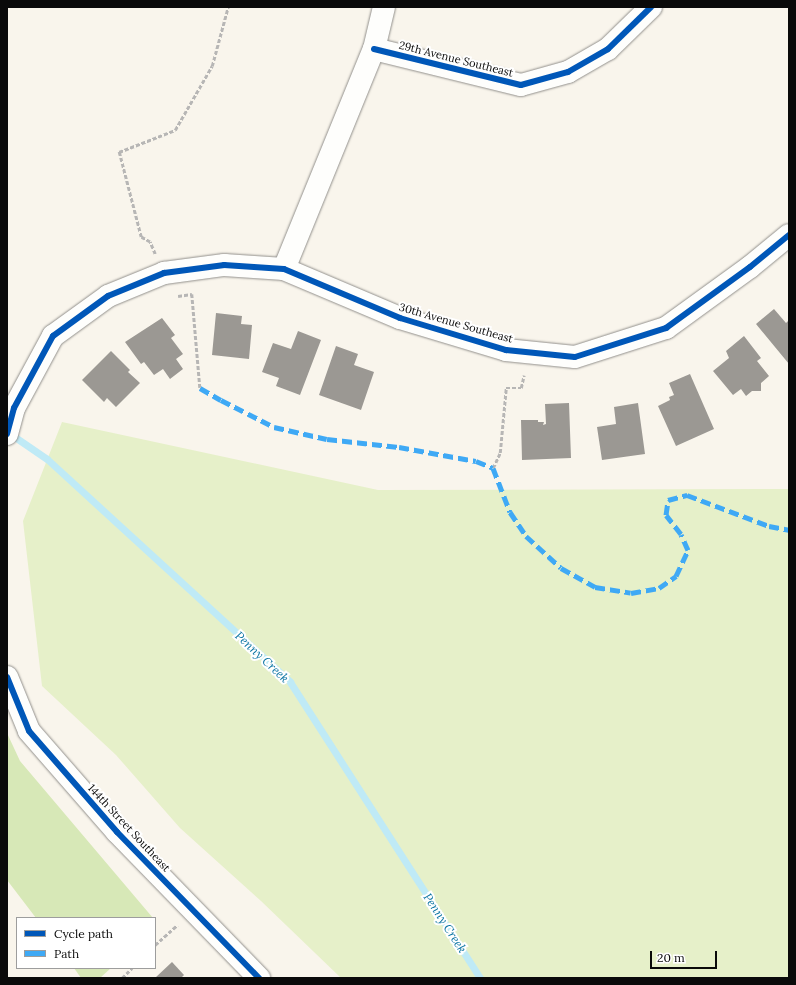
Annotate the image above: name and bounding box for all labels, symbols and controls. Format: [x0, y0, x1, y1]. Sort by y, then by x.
street label: 29th Avenue Southeast [398, 38, 514, 80]
street label: 30th Avenue Southeast [397, 300, 515, 346]
water label: Penny Creek [232, 629, 292, 685]
street label: 144th Street Southeast [85, 782, 173, 874]
water label: Penny Creek [420, 891, 470, 955]
legend [16, 917, 156, 969]
text: Cycle path [54, 926, 113, 941]
scale bar [652, 943, 719, 969]
text: Path [54, 946, 79, 961]
text: 20 m [657, 950, 685, 965]

